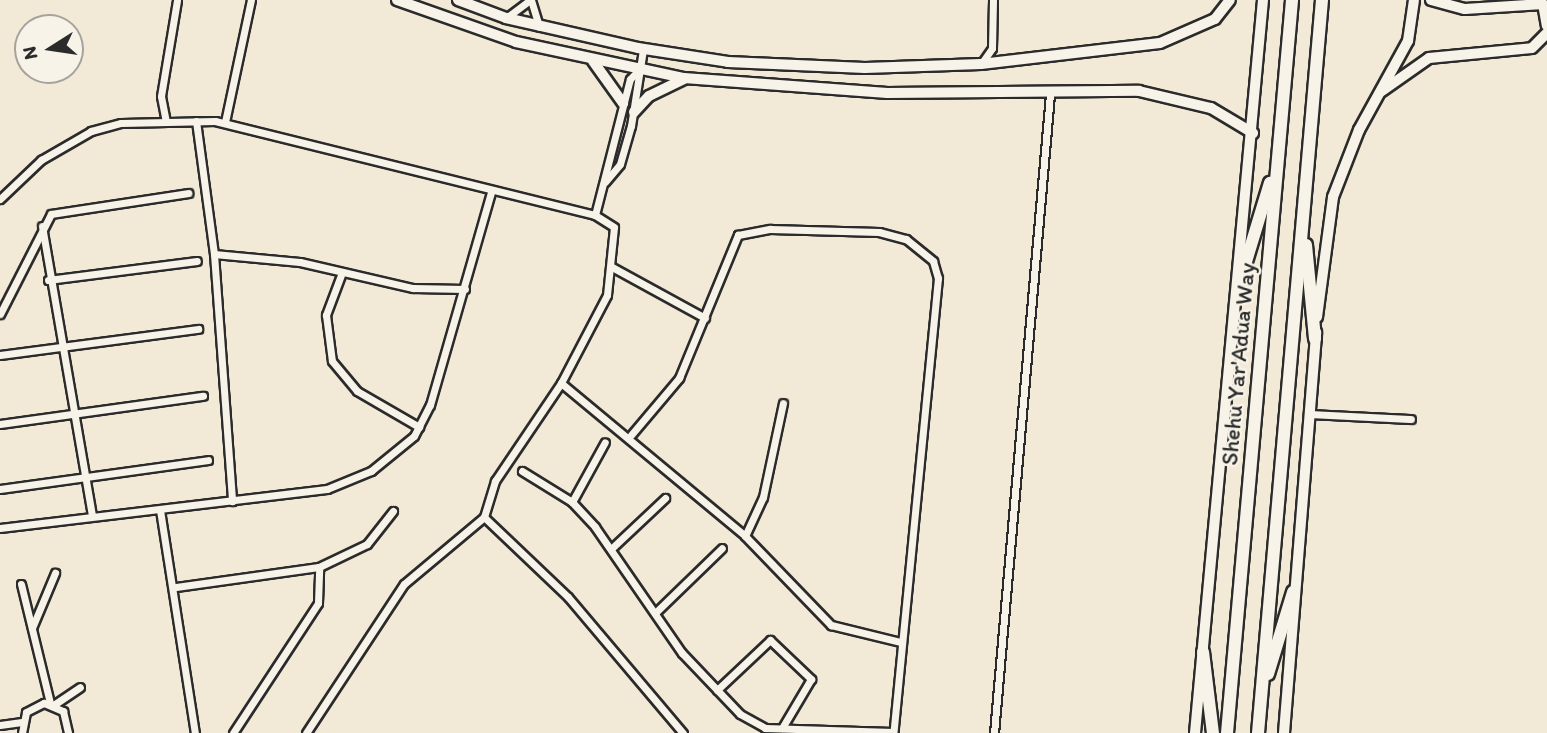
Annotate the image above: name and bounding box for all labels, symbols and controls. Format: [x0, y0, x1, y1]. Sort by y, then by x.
north arrow [14, 14, 84, 84]
text: N [17, 44, 43, 62]
street label: Shehu Yar'Adua Way [1216, 263, 1260, 465]

